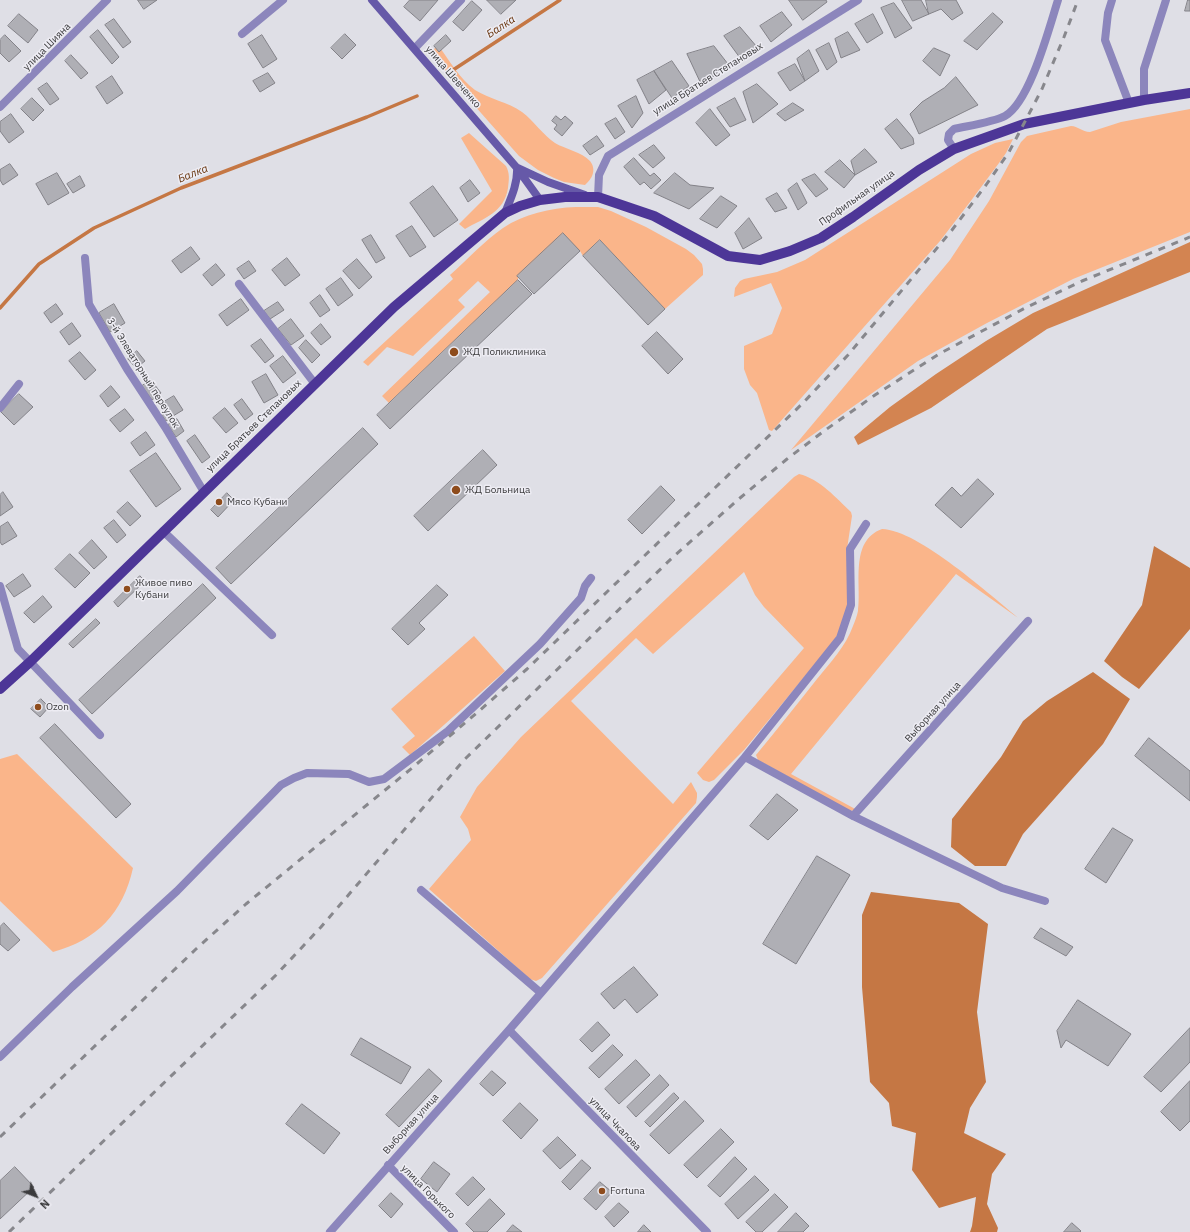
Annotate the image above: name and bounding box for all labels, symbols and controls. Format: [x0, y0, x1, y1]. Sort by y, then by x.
water label: Балка [484, 13, 518, 41]
street label: улица Шияна [21, 21, 73, 73]
street label: улица Братьев Степановых [651, 40, 765, 118]
street label: улица Шевченко [423, 44, 483, 110]
water label: Балка [176, 162, 210, 186]
street label: Профильная улица [817, 168, 897, 228]
street label: 3-й Элеваторный переулок [104, 316, 182, 430]
marker: ЖД Поликлиника [448, 346, 460, 358]
place label: ЖД Поликлиника [463, 346, 546, 358]
street label: улица Братьев Степановых [204, 377, 304, 475]
marker: ЖД Больница [450, 484, 462, 496]
place label: ЖД Больница [465, 484, 530, 496]
place label: Мясо Кубани [227, 496, 287, 508]
marker: Мясо Кубани [214, 497, 224, 507]
place label: Живое пиво Кубани [135, 577, 192, 600]
marker: Живое пиво Кубани [122, 584, 132, 594]
street label: Выборная улица [903, 679, 963, 745]
place label: Ozon [46, 701, 69, 713]
marker: Ozon [33, 702, 43, 712]
street label: Выборная улица [381, 1091, 441, 1157]
street label: улица Чкалова [587, 1095, 643, 1153]
street label: улица Горького [399, 1163, 457, 1221]
north arrow [16, 1176, 56, 1216]
place label: Fortuna [610, 1185, 645, 1197]
marker: Fortuna [597, 1186, 607, 1196]
text: N [37, 1196, 53, 1212]

